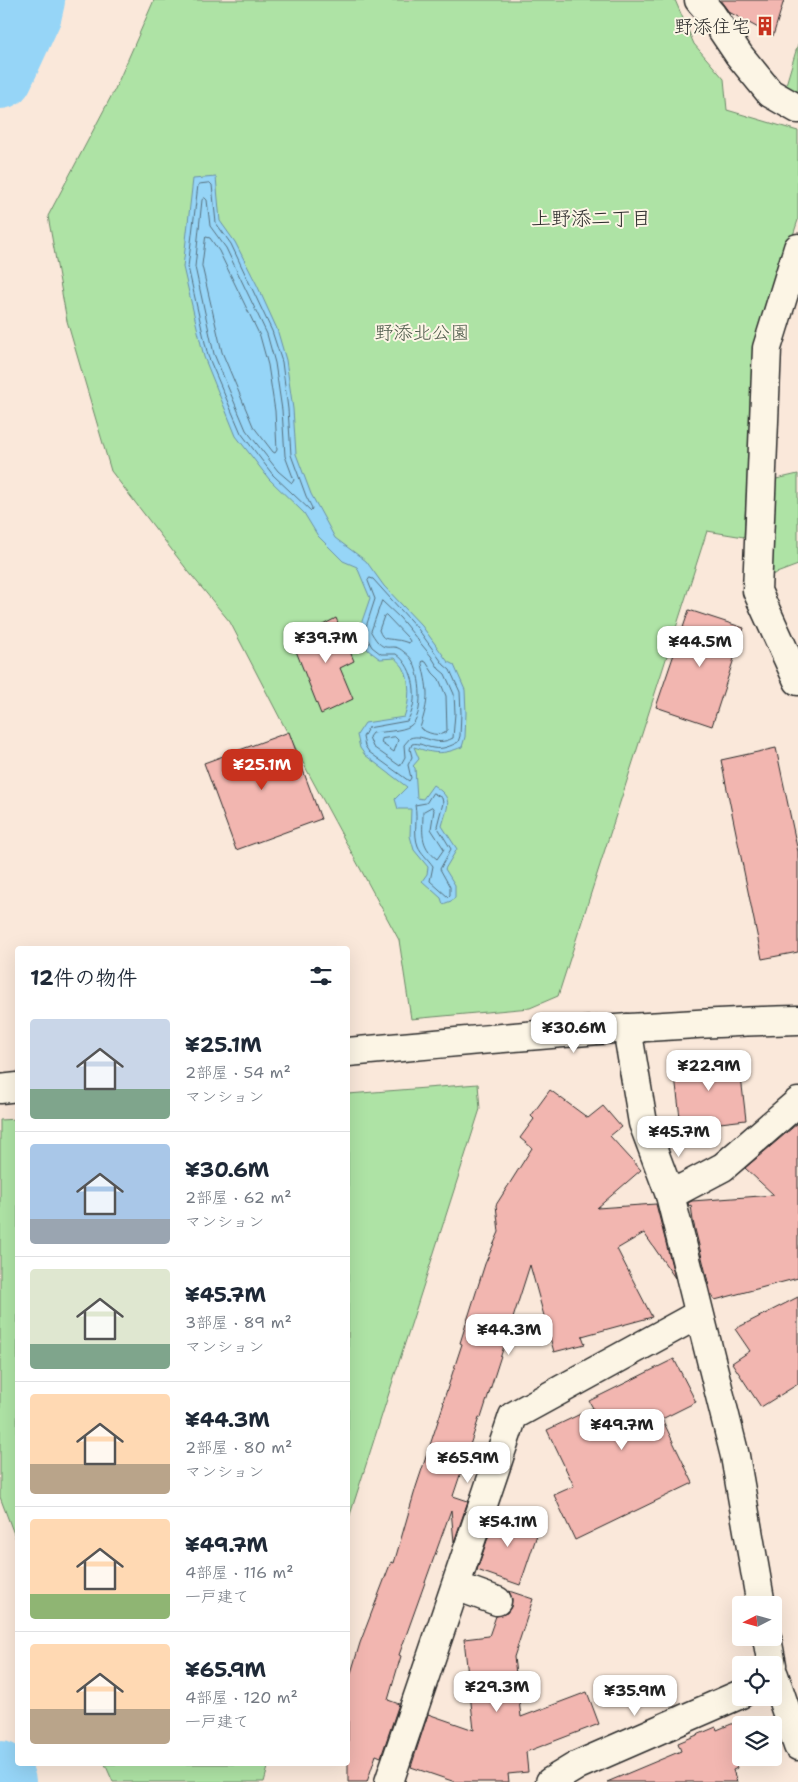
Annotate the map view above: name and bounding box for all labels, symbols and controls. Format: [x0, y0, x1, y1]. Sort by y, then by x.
place label: 野添住宅 [674, 14, 750, 39]
building icon: 野添住宅 [754, 15, 776, 37]
district label: 上野添二丁目 [531, 205, 651, 231]
park label: 野添北公園 [374, 320, 470, 345]
pin: ¥39.7M [285, 622, 367, 664]
pin: ¥44.5M [659, 626, 741, 668]
text: ¥39.7M [294, 627, 358, 648]
text: ¥44.5M [668, 631, 732, 652]
pin: ¥25.1M [221, 748, 303, 791]
text: ¥25.1M [233, 754, 291, 775]
icon: filters [307, 962, 335, 990]
text: 12件の物件 [30, 964, 138, 992]
pin: ¥30.6M [533, 1012, 615, 1054]
text: ¥30.6M [542, 1017, 606, 1038]
text: ¥25.1M [185, 1031, 262, 1059]
icon: home [70, 1039, 130, 1099]
pin: ¥22.9M [668, 1050, 750, 1092]
text: ¥22.9M [677, 1055, 741, 1076]
text: 2部屋 · 54 m² [185, 1062, 291, 1083]
text: マンション [185, 1086, 264, 1107]
pin: ¥45.7M [638, 1116, 720, 1158]
text: ¥45.7M [648, 1121, 710, 1142]
text: ¥30.6M [185, 1156, 269, 1184]
icon: home [70, 1164, 130, 1224]
text: 2部屋 · 62 m² [185, 1187, 292, 1208]
text: マンション [185, 1211, 264, 1232]
text: ¥45.7M [185, 1281, 266, 1309]
icon: home [70, 1289, 130, 1349]
text: 3部屋 · 89 m² [185, 1312, 292, 1333]
pin: ¥44.3M [468, 1314, 550, 1356]
text: ¥44.3M [477, 1319, 541, 1340]
text: マンション [185, 1336, 264, 1357]
text: ¥44.3M [185, 1406, 270, 1434]
pin: ¥49.7M [581, 1408, 663, 1451]
icon: home [70, 1414, 130, 1474]
text: ¥49.7M [590, 1414, 654, 1435]
text: 2部屋 · 80 m² [185, 1437, 292, 1458]
pin: ¥65.9M [427, 1442, 509, 1484]
text: ¥65.9M [437, 1447, 499, 1468]
text: マンション [185, 1461, 264, 1482]
pin: ¥54.1M [467, 1506, 549, 1548]
text: ¥54.1M [479, 1511, 537, 1532]
text: ¥49.7M [185, 1531, 268, 1559]
icon: home [70, 1539, 130, 1599]
text: 4部屋 · 116 m² [185, 1562, 294, 1583]
text: 一戸建て [185, 1586, 249, 1607]
north arrow [732, 1596, 782, 1646]
map controls [732, 1596, 782, 1766]
text: ¥65.9M [185, 1656, 266, 1684]
button: locate [732, 1656, 782, 1706]
icon: home [70, 1664, 130, 1724]
pin: ¥29.3M [456, 1670, 538, 1713]
pin: ¥35.9M [594, 1674, 676, 1717]
text: ¥29.3M [465, 1676, 529, 1697]
text: ¥35.9M [604, 1680, 666, 1701]
text: 4部屋 · 120 m² [185, 1687, 298, 1708]
text: 一戸建て [185, 1711, 249, 1732]
button: layers [732, 1716, 782, 1766]

